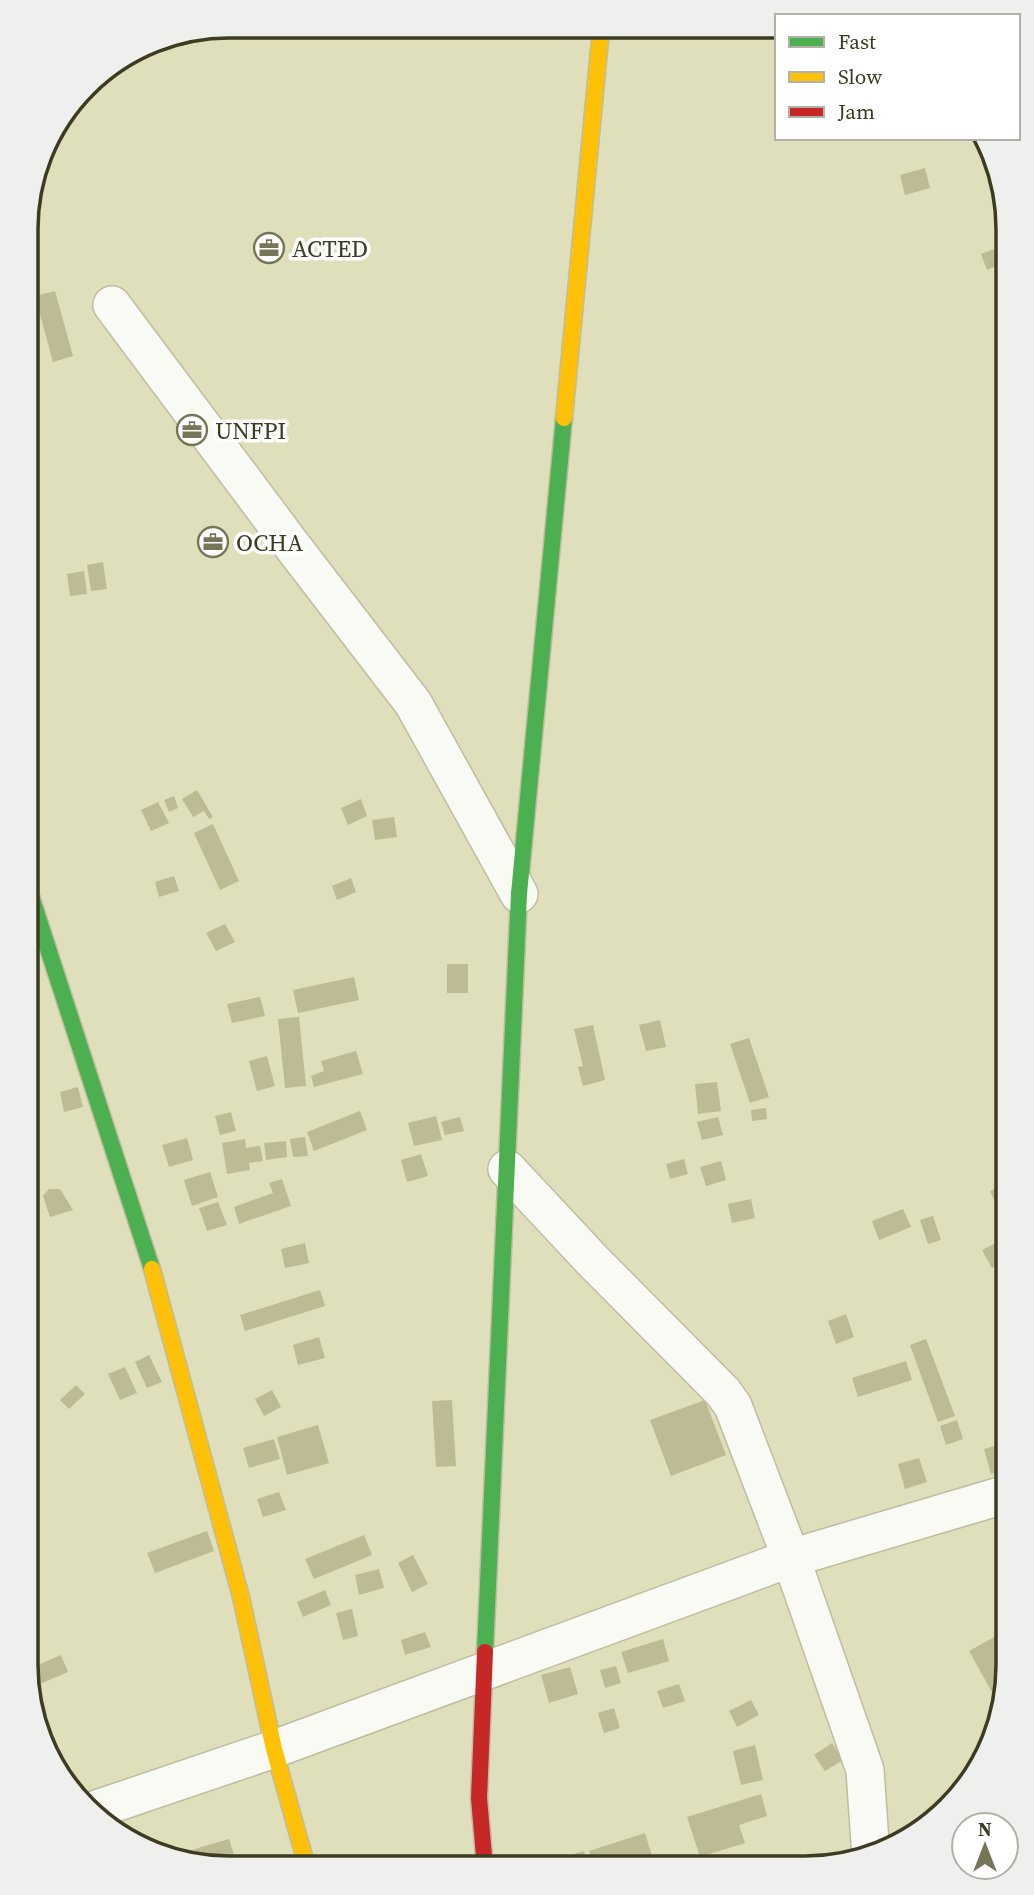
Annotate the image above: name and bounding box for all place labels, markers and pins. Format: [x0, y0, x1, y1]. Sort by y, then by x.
office icon: ACTED [252, 231, 286, 265]
place label: ACTED [292, 232, 368, 265]
office icon: UNFPI [175, 413, 209, 447]
place label: UNFPI [215, 414, 286, 447]
office icon: OCHA [196, 525, 230, 559]
place label: OCHA [236, 526, 303, 559]

